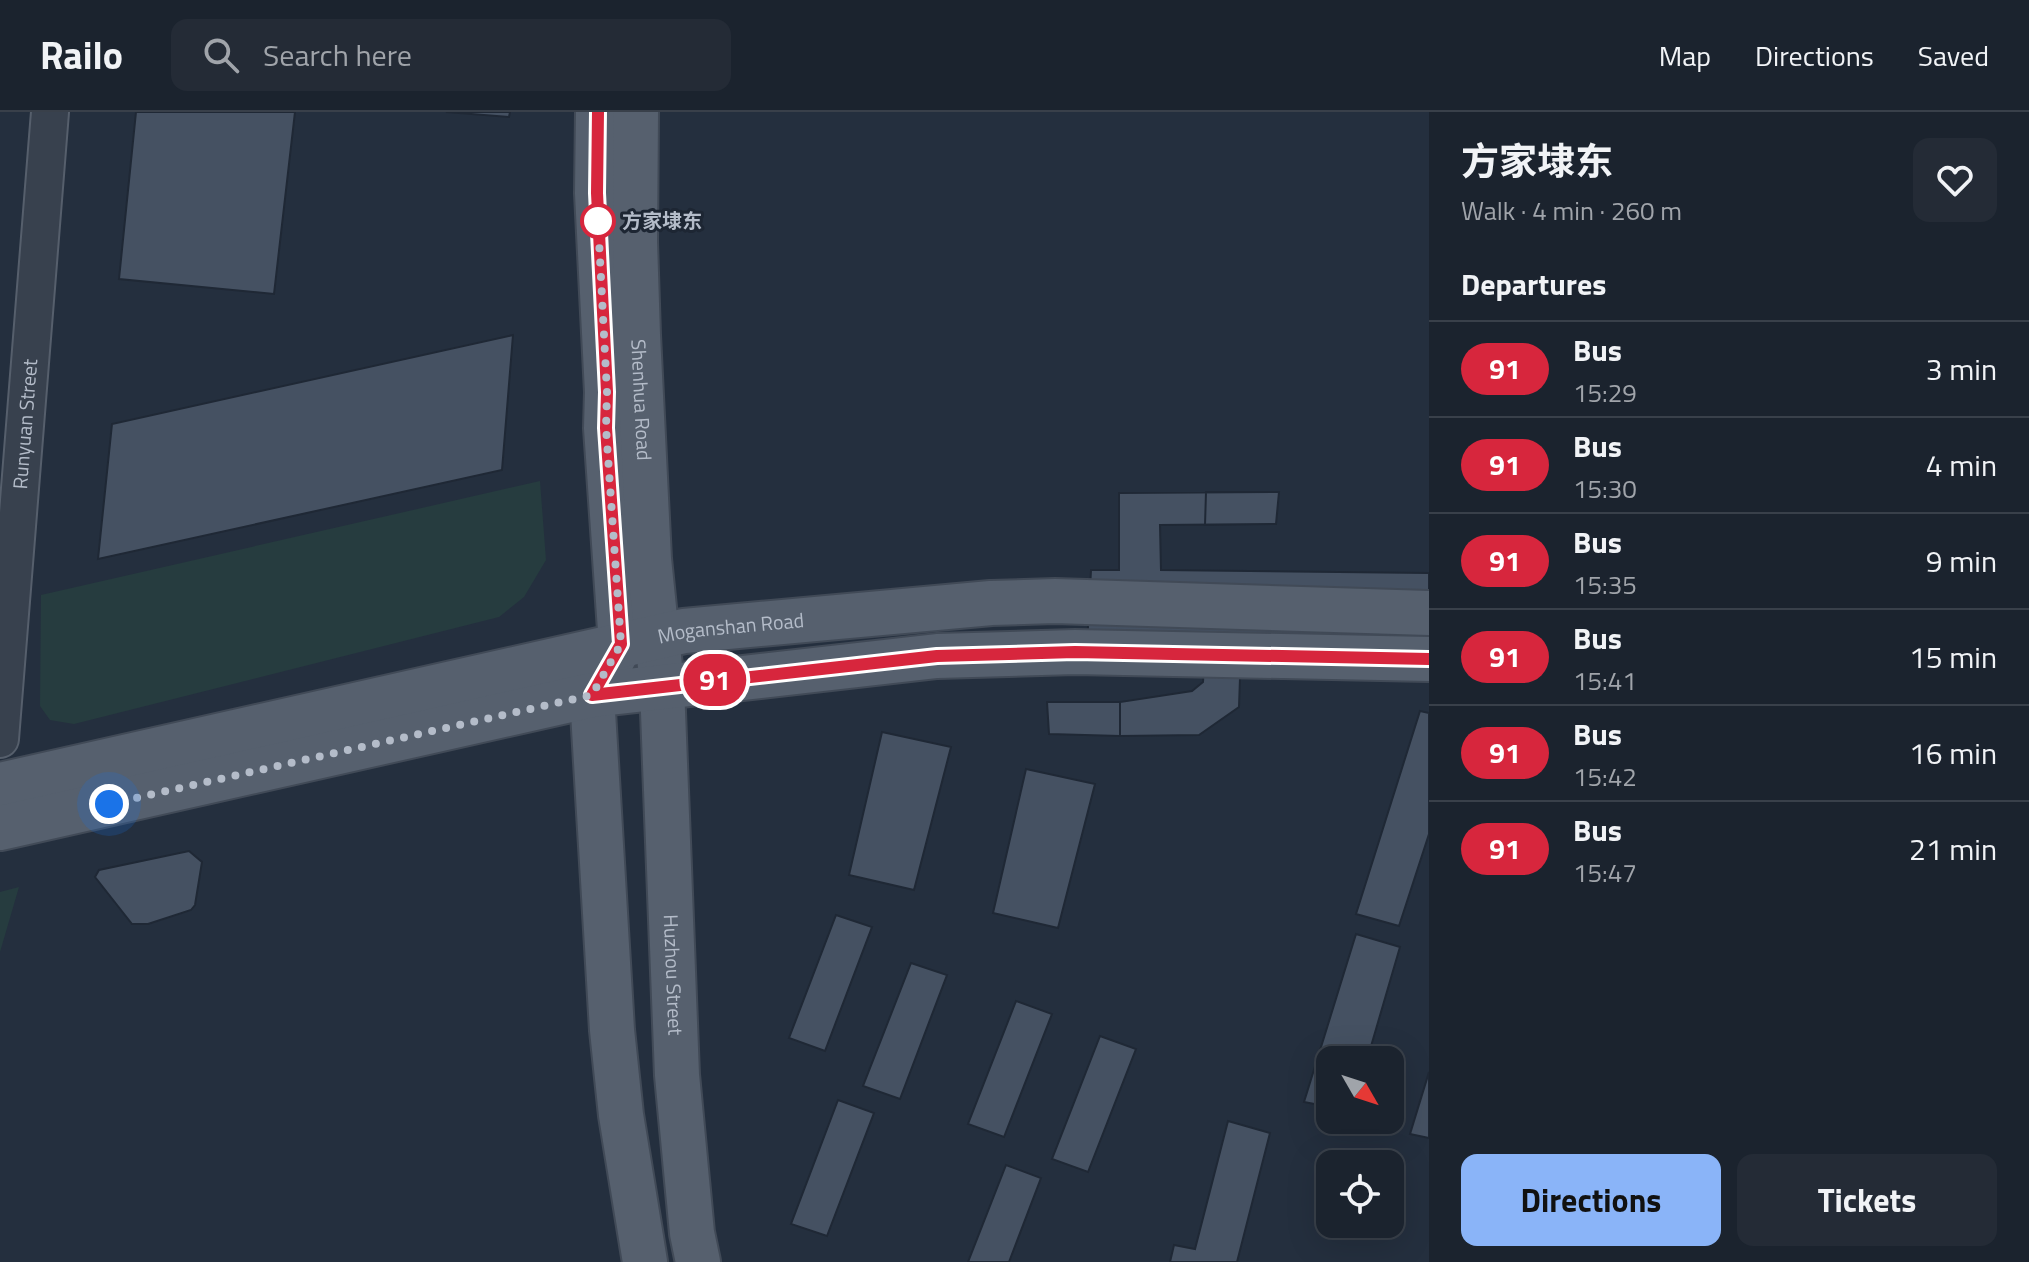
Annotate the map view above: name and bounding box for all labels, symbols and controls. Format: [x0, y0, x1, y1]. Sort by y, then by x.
search box [171, 19, 731, 91]
text: Railo [40, 26, 123, 84]
text: Search here [263, 32, 412, 78]
icon: search [199, 33, 243, 77]
text: Map [1659, 34, 1711, 77]
text: Directions [1755, 34, 1874, 77]
text: Saved [1918, 34, 1989, 77]
text: 方家埭东 [1461, 132, 1613, 190]
button: heart [1913, 138, 1997, 222]
text: Walk · 4 min · 260 m [1461, 191, 1682, 230]
marker: 方家埭东 [581, 204, 615, 238]
place label: 方家埭东 [622, 205, 702, 236]
text: Departures [1461, 261, 1606, 307]
text: Bus [1573, 327, 1622, 373]
street label: Shenhua Road [623, 338, 660, 461]
text: 3 min [1926, 346, 1997, 392]
text: 91 [1489, 347, 1521, 390]
street label: Runyuan Street [4, 358, 45, 490]
text: 15:29 [1573, 373, 1637, 412]
text: Bus [1573, 423, 1622, 469]
text: 4 min [1926, 442, 1997, 488]
text: 91 [1489, 443, 1521, 486]
text: 15:30 [1573, 469, 1637, 508]
text: Bus [1573, 519, 1622, 565]
text: 9 min [1926, 538, 1997, 584]
text: 91 [1489, 539, 1521, 582]
text: 15:35 [1573, 565, 1637, 604]
street label: Moganshan Road [655, 604, 805, 651]
text: Bus [1573, 615, 1622, 661]
text: 15 min [1909, 634, 1997, 680]
text: 91 [1489, 635, 1521, 678]
line badge: 91 [679, 654, 751, 706]
text: 91 [699, 658, 731, 701]
text: 15:41 [1573, 661, 1637, 700]
text: Bus [1573, 711, 1622, 757]
text: 16 min [1909, 730, 1997, 776]
text: 91 [1489, 731, 1521, 774]
text: 15:42 [1573, 757, 1637, 796]
your location [89, 784, 129, 824]
text: Bus [1573, 807, 1622, 853]
text: 21 min [1909, 826, 1997, 872]
text: 91 [1489, 827, 1521, 870]
text: 15:47 [1573, 853, 1637, 892]
street label: Huzhou Street [656, 914, 691, 1036]
north arrow [1316, 1046, 1404, 1134]
map controls [1316, 1046, 1404, 1238]
button: locate [1316, 1150, 1404, 1238]
button: Directions [1461, 1154, 1721, 1246]
button: Tickets [1737, 1154, 1997, 1246]

